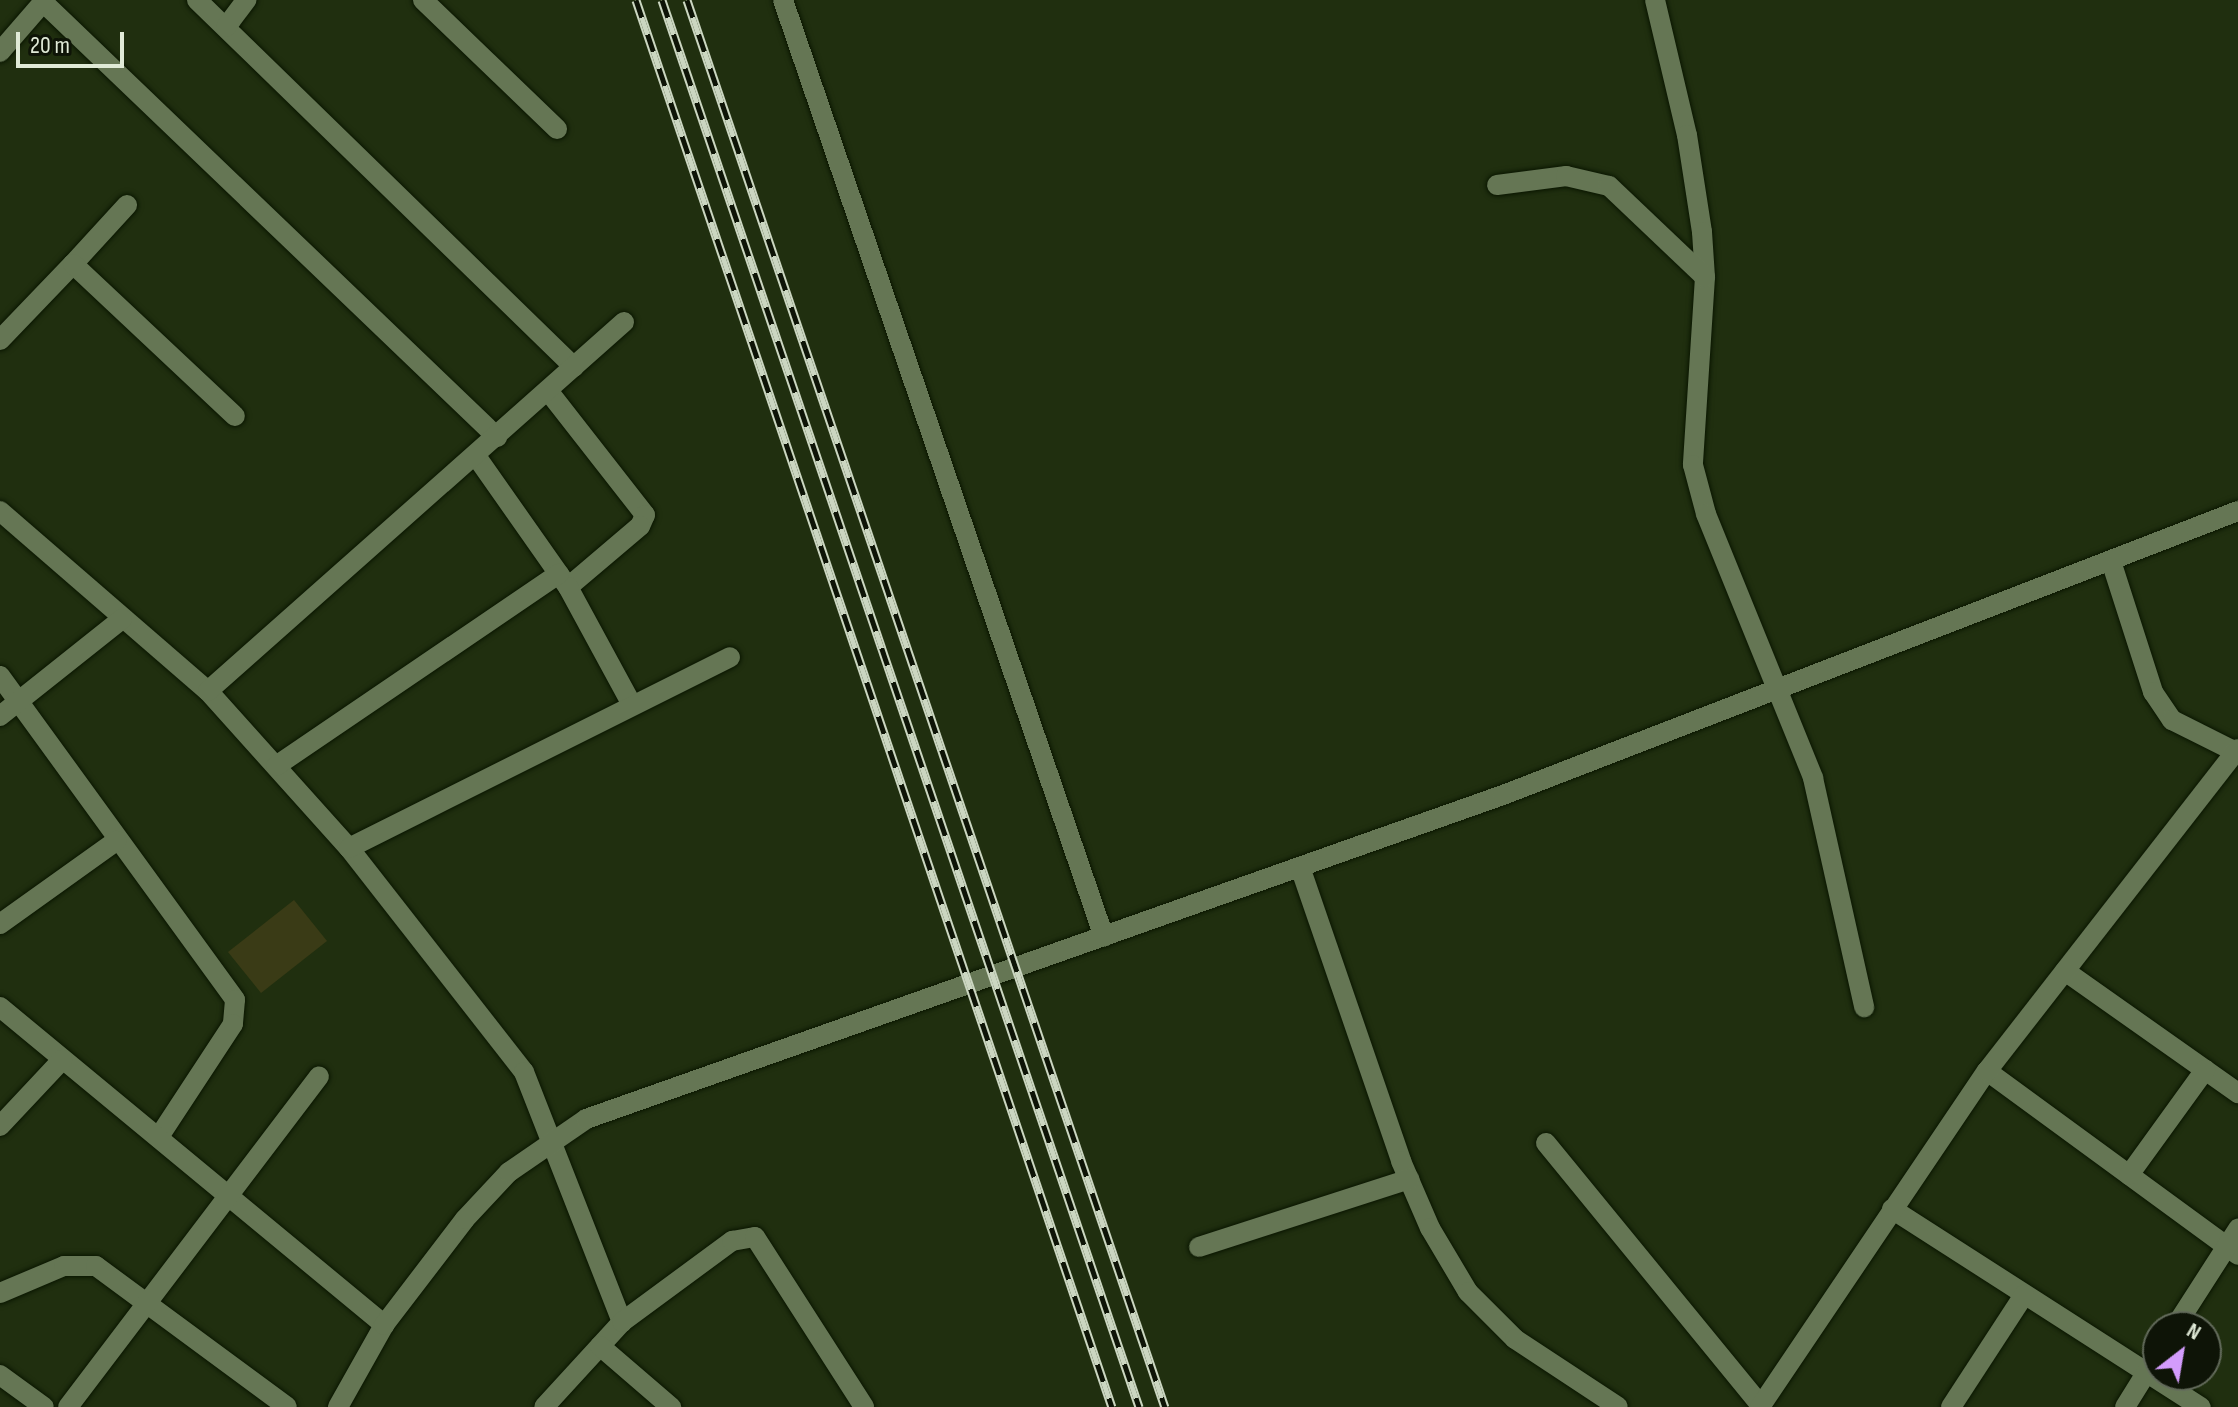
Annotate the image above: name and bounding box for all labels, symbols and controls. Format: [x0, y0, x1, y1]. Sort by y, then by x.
scale bar [20, 16, 128, 66]
text: 20 m [30, 31, 70, 60]
north arrow [2142, 1311, 2222, 1391]
text: N [2182, 1317, 2206, 1346]

